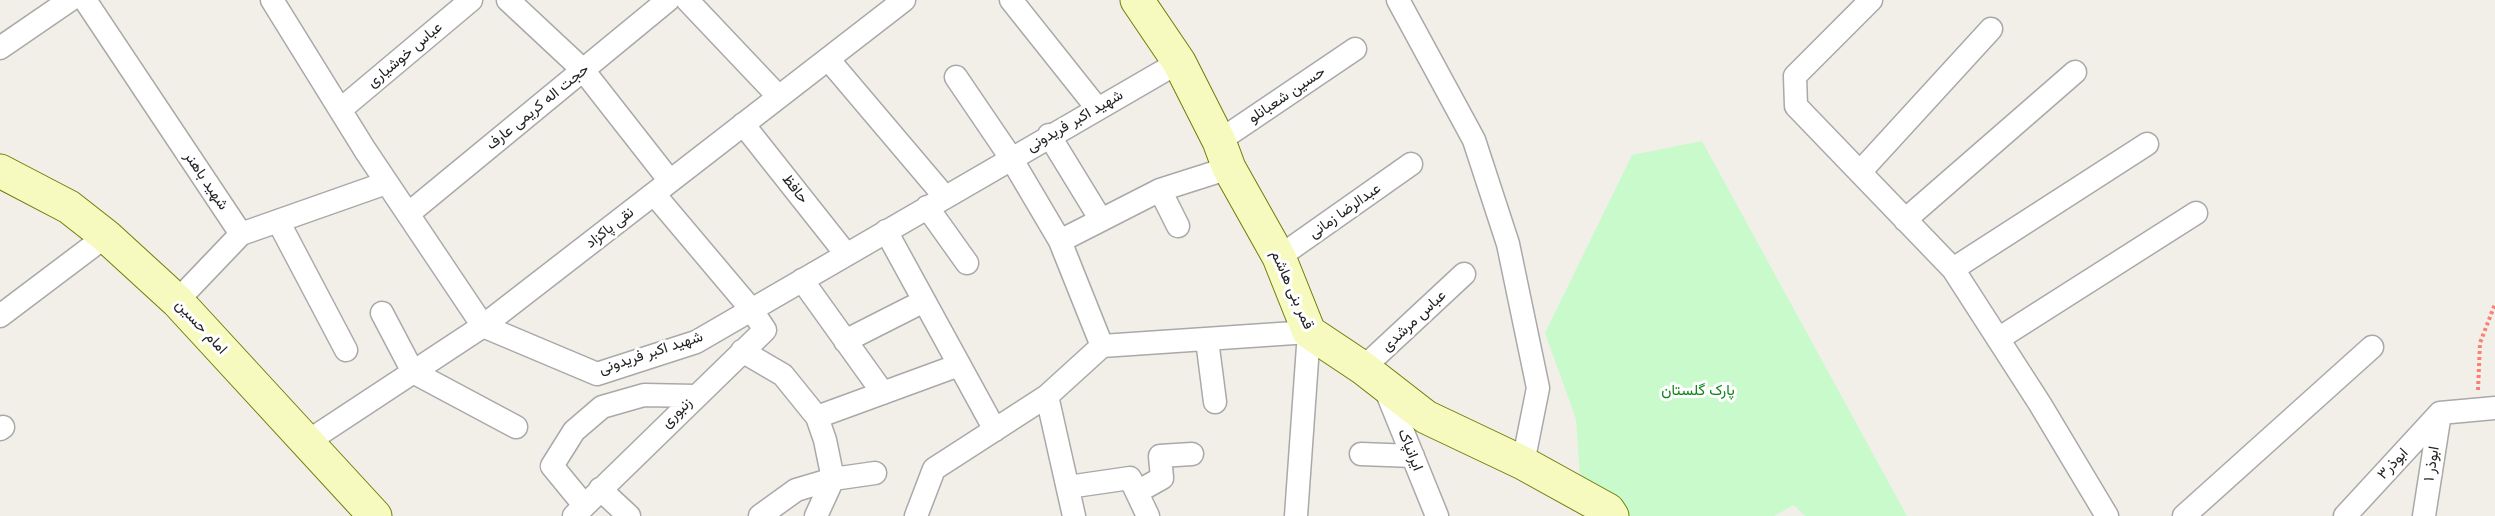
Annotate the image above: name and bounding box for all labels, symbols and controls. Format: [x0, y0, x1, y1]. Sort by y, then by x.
street label: عباس خوشیاری [364, 18, 446, 92]
street label: حجت اله کریمی عارف [483, 60, 593, 154]
street label: حسین شعبانلو [1245, 63, 1329, 127]
street label: شهید اکبر فریدونی [1024, 86, 1126, 156]
street label: شهید باهنر [180, 148, 232, 214]
street label: حافظ [778, 171, 812, 207]
street label: عبدالرضا زمانی [1305, 180, 1385, 242]
street label: نقی پاکزاد [582, 204, 638, 252]
street label: قمر بنی هاشم [1267, 248, 1317, 332]
street label: عباس مرشدی [1378, 287, 1450, 355]
street label: امام حسین [171, 296, 231, 358]
street label: شهید اکبر فریدونی [597, 328, 705, 378]
park label: پارک گلستان [1661, 382, 1735, 400]
street label: زنبوری [658, 394, 696, 432]
street label: ایرانپاک [1393, 426, 1427, 474]
street label: ابوذر۳ [2374, 444, 2412, 484]
street label: ابوذر ۱ [2420, 445, 2444, 483]

